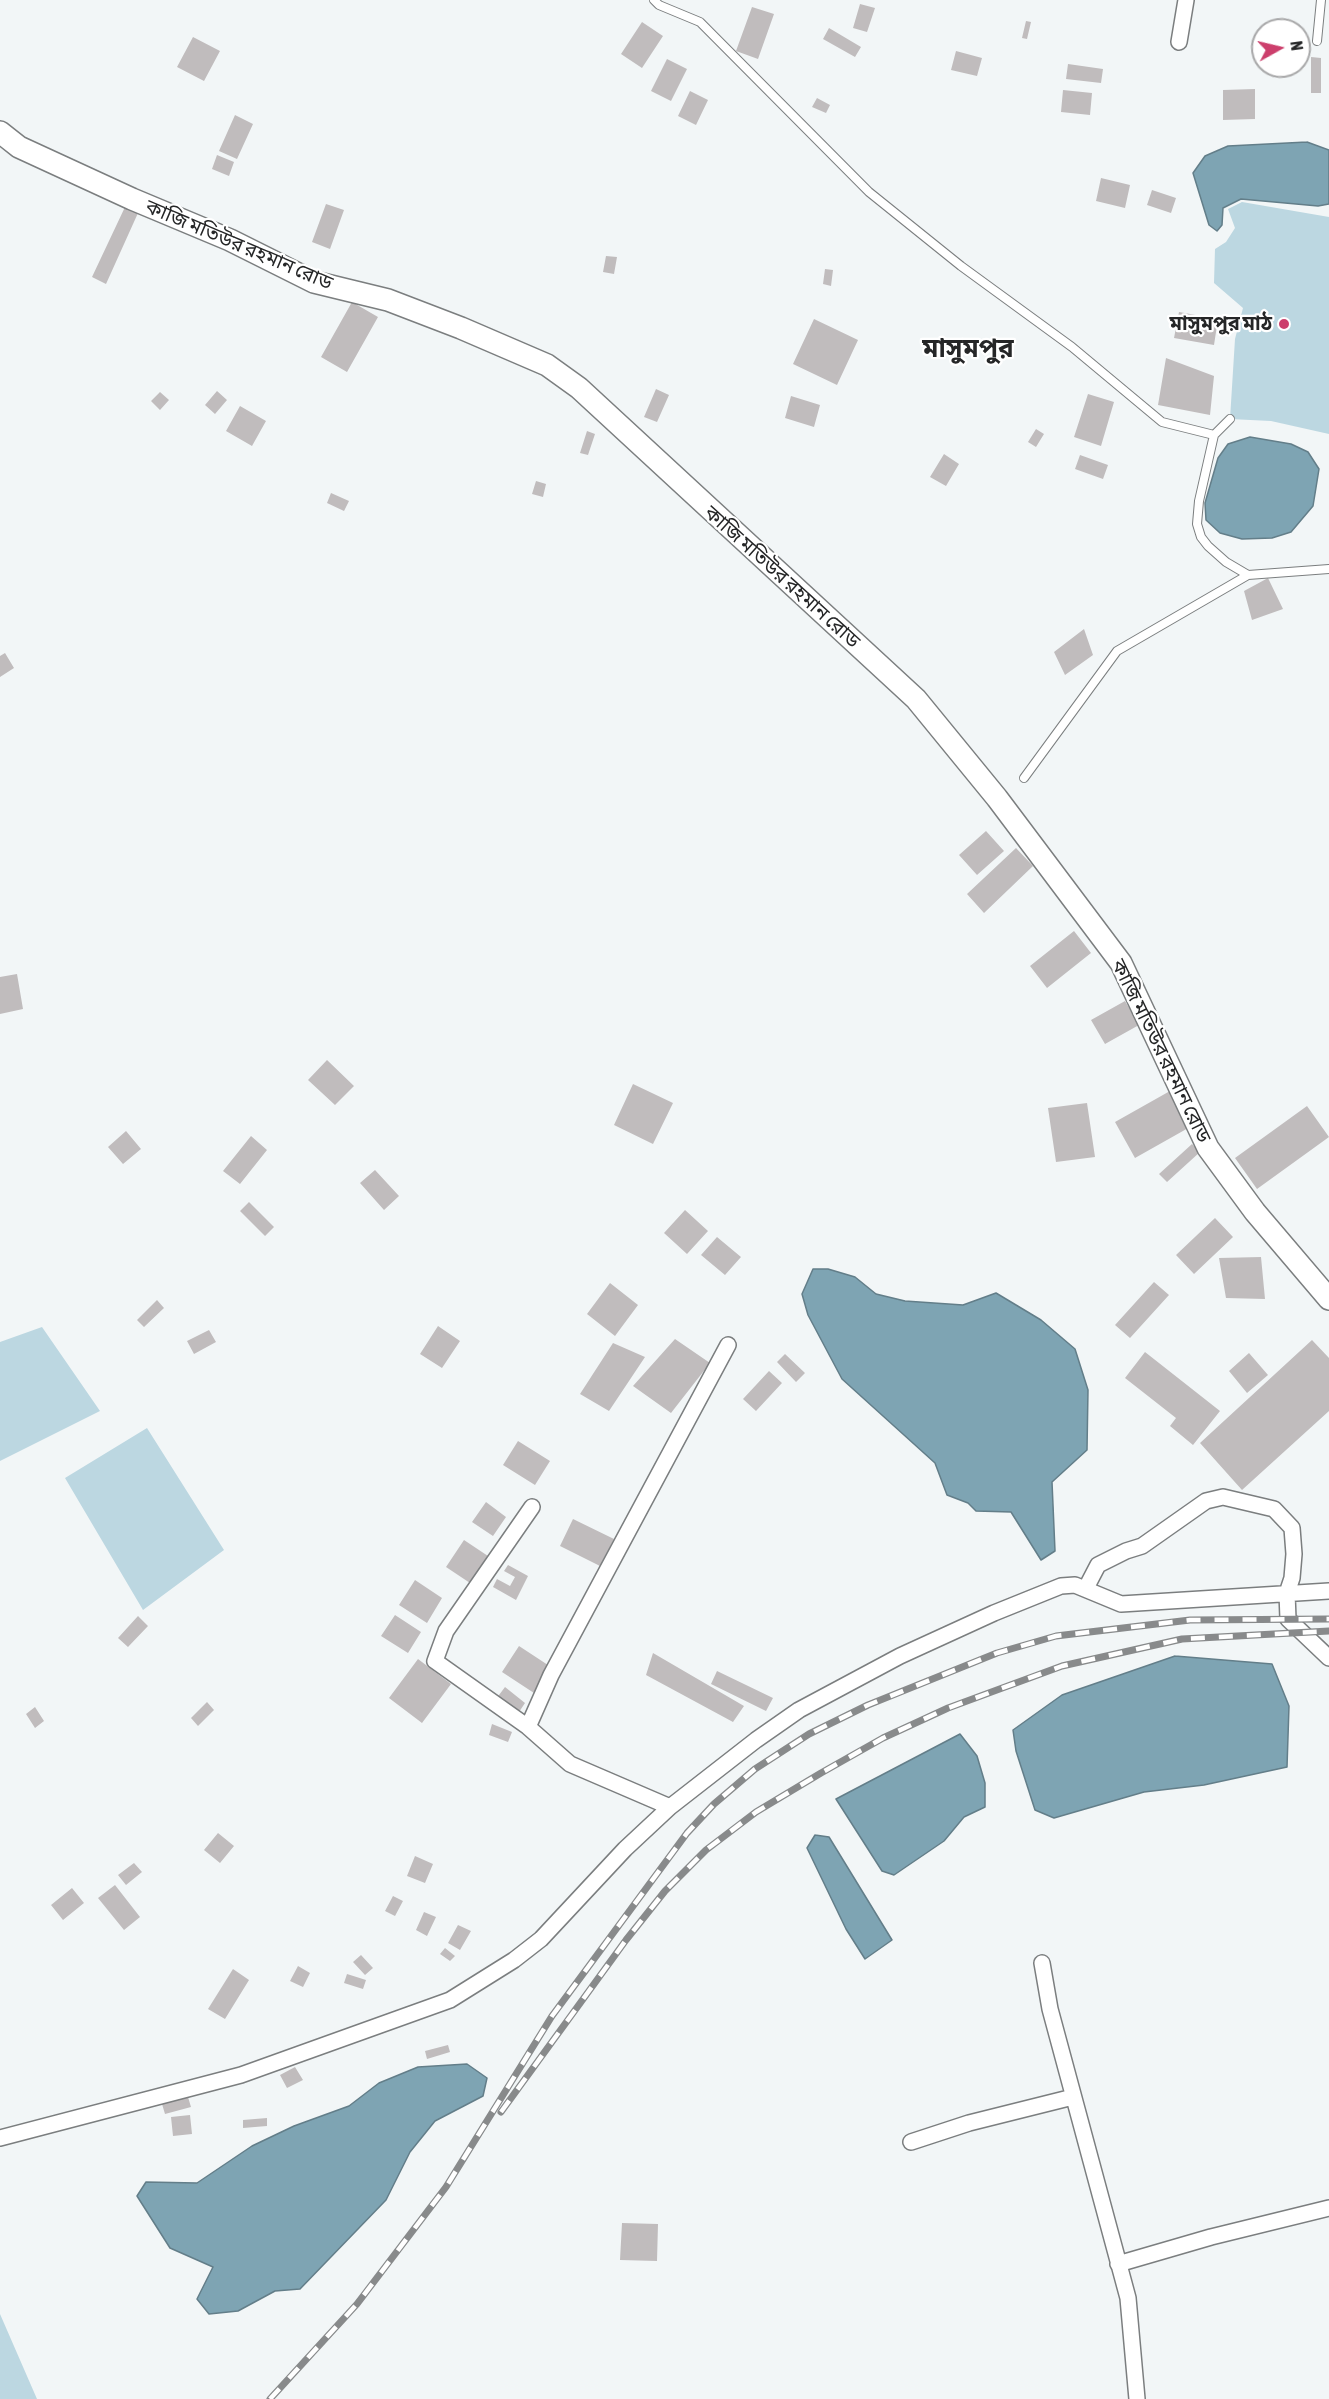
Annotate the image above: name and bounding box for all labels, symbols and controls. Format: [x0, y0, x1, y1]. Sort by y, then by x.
north arrow [1251, 18, 1311, 78]
text: N [1287, 40, 1306, 52]
street label: কাজি মতিউর রহমান রোড [142, 195, 336, 295]
place label: মাসুমপুর মাঠ [1170, 312, 1272, 336]
marker: মাসুমপুর মাঠ [1277, 317, 1291, 331]
district label: মাসুমপুর [922, 333, 1014, 365]
street label: কাজি মতিউর রহমান রোড [699, 501, 865, 653]
street label: কাজি মতিউর রহমান রোড [1106, 955, 1216, 1147]

